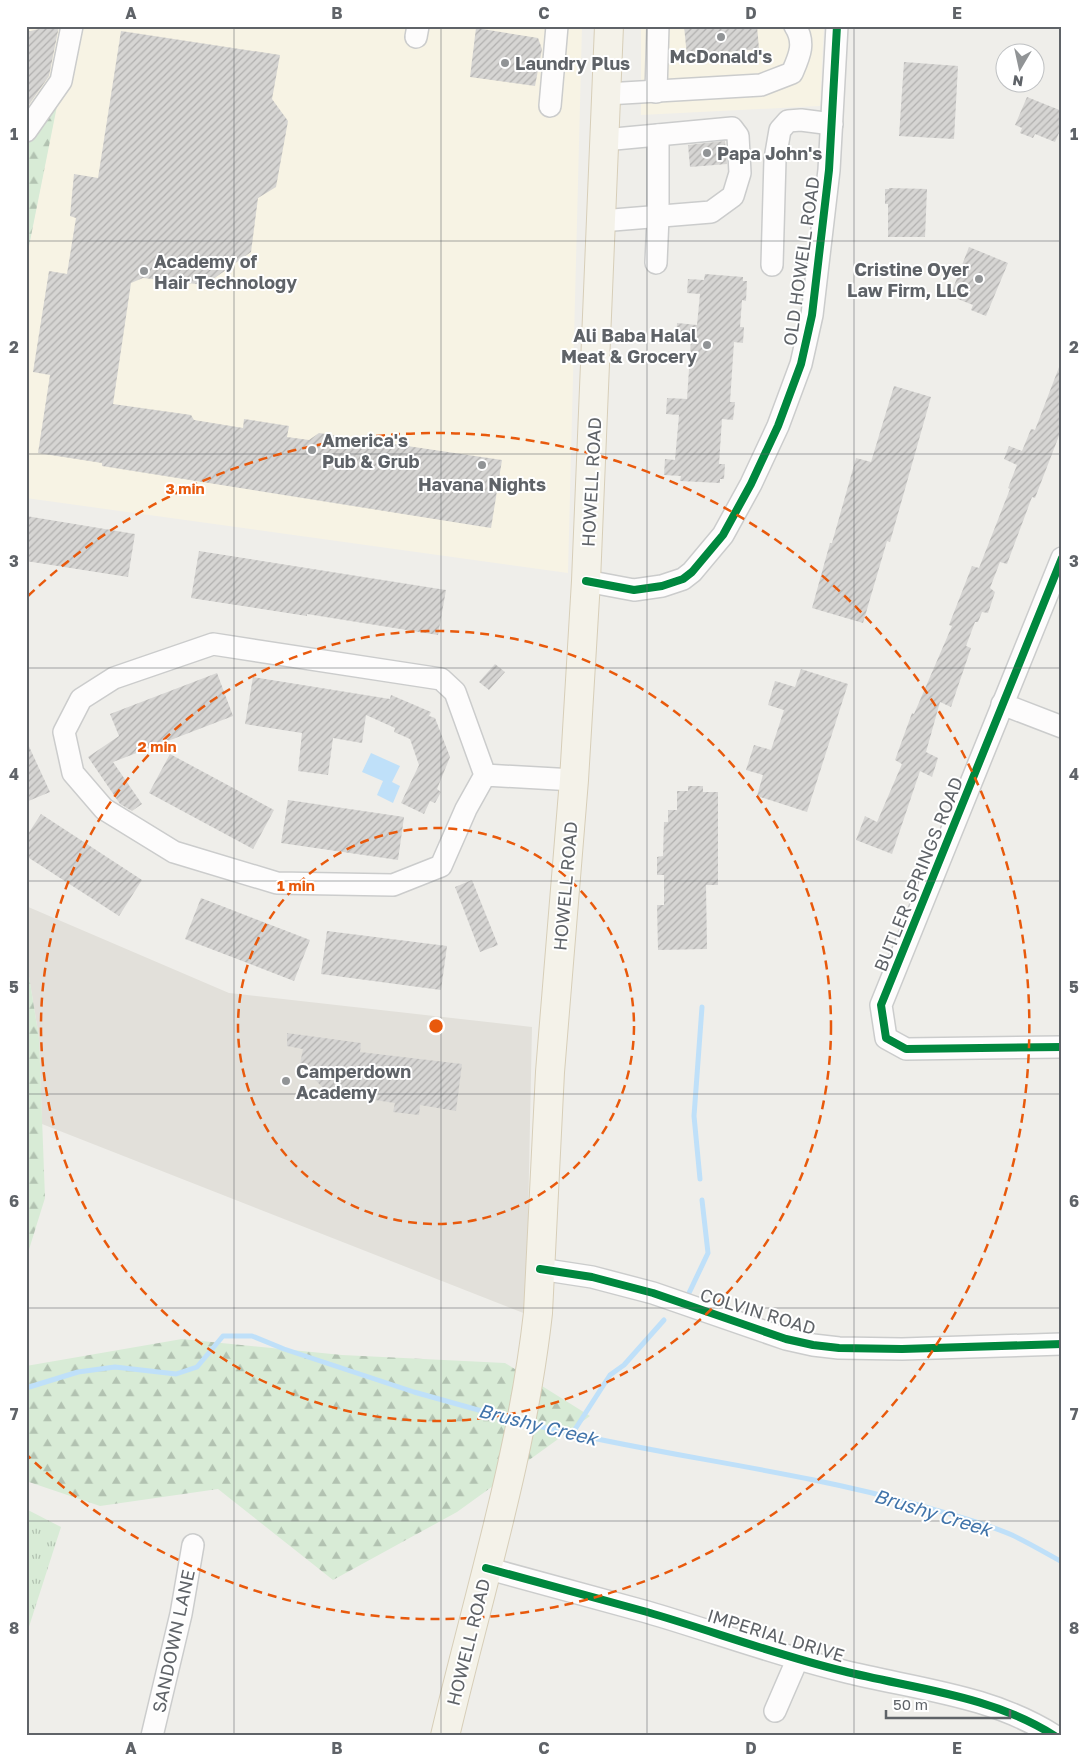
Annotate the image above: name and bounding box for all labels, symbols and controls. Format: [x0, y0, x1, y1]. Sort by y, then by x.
text: A [125, 3, 137, 23]
text: B [331, 3, 343, 23]
text: C [538, 3, 550, 23]
text: D [745, 3, 757, 23]
text: E [952, 3, 962, 23]
marker: McDonald's [715, 31, 727, 43]
north arrow [996, 42, 1046, 92]
place label: McDonald's [670, 45, 772, 67]
place label: Laundry Plus [515, 52, 630, 74]
marker: Laundry Plus [499, 57, 511, 69]
text: N [1011, 72, 1024, 91]
text: 1 [10, 124, 18, 144]
text: 1 [1070, 124, 1078, 144]
place label: Papa John's [717, 142, 822, 164]
marker: Papa John's [701, 147, 713, 159]
street label: OLD HOWELL ROAD [778, 175, 824, 347]
place label: Academy of Hair Technology [154, 250, 297, 293]
place label: Cristine Oyer Law Firm, LLC [847, 258, 969, 301]
marker: Academy of Hair Technology [138, 265, 150, 277]
marker: Cristine Oyer Law Firm, LLC [973, 273, 985, 285]
place label: Ali Baba Halal Meat & Grocery [561, 324, 697, 367]
text: 2 [9, 337, 19, 357]
text: 2 [1069, 337, 1079, 357]
marker: Ali Baba Halal Meat & Grocery [701, 339, 713, 351]
street label: HOWELL ROAD [577, 417, 605, 547]
place label: America's Pub & Grub [322, 429, 420, 472]
marker: America's Pub & Grub [306, 444, 318, 456]
marker: Havana Nights [476, 459, 488, 471]
place label: Havana Nights [418, 473, 546, 495]
text: 3 min [165, 479, 205, 497]
text: 3 [9, 551, 19, 571]
text: 3 [1069, 551, 1079, 571]
text: 2 min [137, 737, 177, 755]
text: 4 [9, 764, 19, 784]
text: 4 [1069, 764, 1079, 784]
street label: BUTLER SPRINGS ROAD [869, 774, 967, 974]
street label: HOWELL ROAD [548, 820, 582, 952]
text: 1 min [277, 876, 315, 894]
text: 5 [9, 977, 19, 997]
text: 5 [1069, 977, 1079, 997]
centre of rings [427, 1017, 445, 1035]
place label: Camperdown Academy [296, 1060, 411, 1103]
marker: Camperdown Academy [280, 1075, 292, 1087]
text: 6 [9, 1191, 19, 1211]
text: 6 [1069, 1191, 1079, 1211]
street label: COLVIN ROAD [698, 1283, 818, 1339]
water label: Brushy Creek [476, 1398, 602, 1450]
text: 7 [10, 1404, 19, 1424]
text: 7 [1070, 1404, 1079, 1424]
water label: Brushy Creek [872, 1483, 997, 1541]
street label: SANDOWN LANE [147, 1567, 199, 1715]
street label: HOWELL ROAD [442, 1576, 494, 1708]
street label: IMPERIAL DRIVE [705, 1604, 847, 1666]
text: 8 [9, 1618, 19, 1638]
text: 8 [1069, 1618, 1079, 1638]
scale bar [886, 1687, 1009, 1719]
text: 50 m [893, 1695, 928, 1713]
text: A [125, 1738, 137, 1758]
text: B [331, 1738, 343, 1758]
text: C [538, 1738, 550, 1758]
text: D [745, 1738, 757, 1758]
text: E [952, 1738, 962, 1758]

